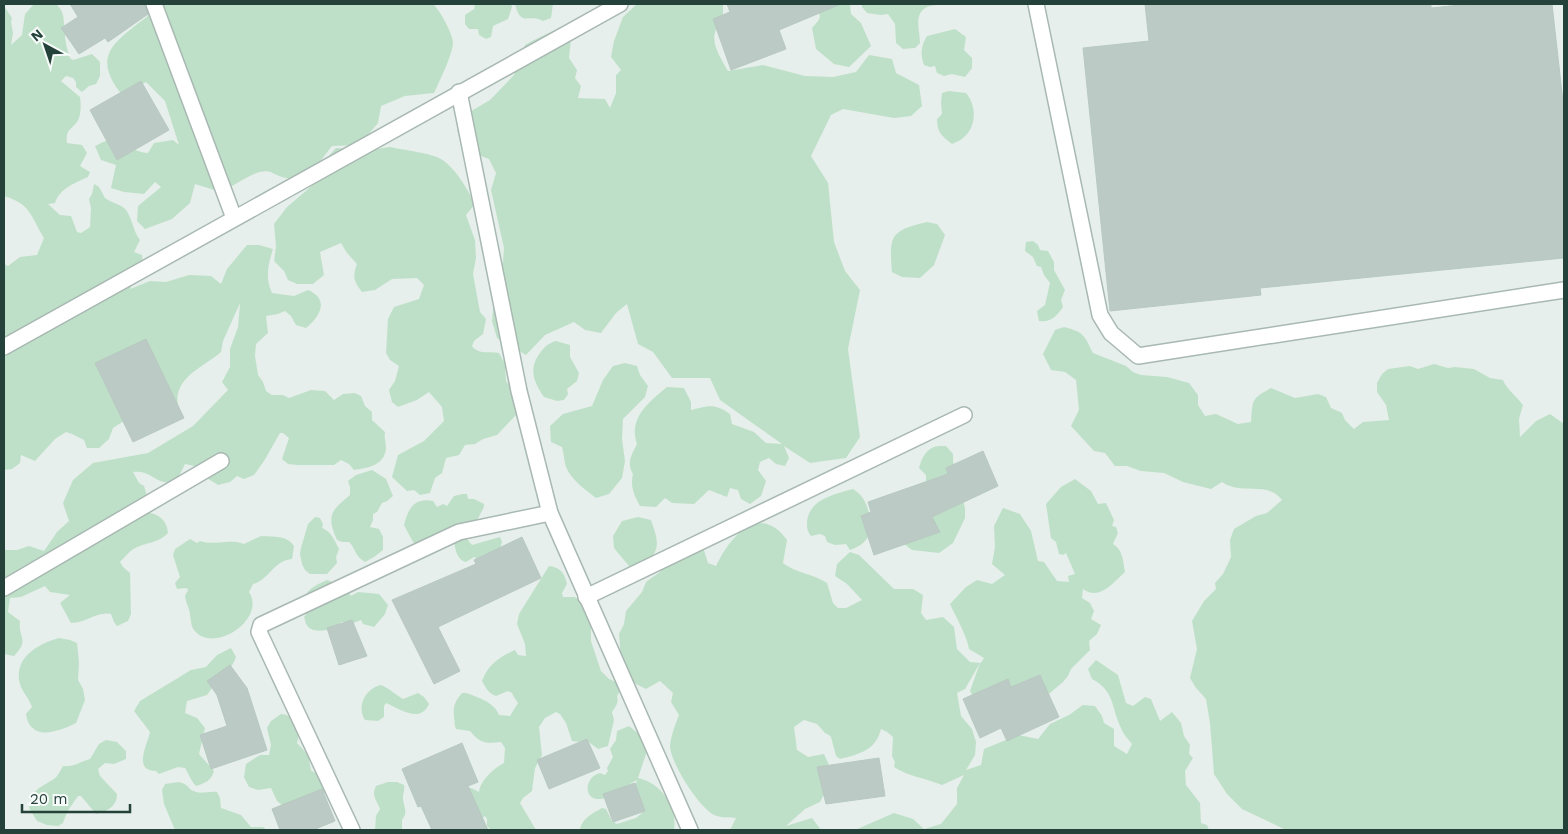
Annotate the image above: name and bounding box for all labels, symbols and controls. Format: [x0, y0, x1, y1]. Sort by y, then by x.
north arrow [20, 20, 70, 70]
text: N [28, 26, 46, 45]
scale bar [22, 782, 130, 814]
text: 20 m [30, 790, 68, 808]

